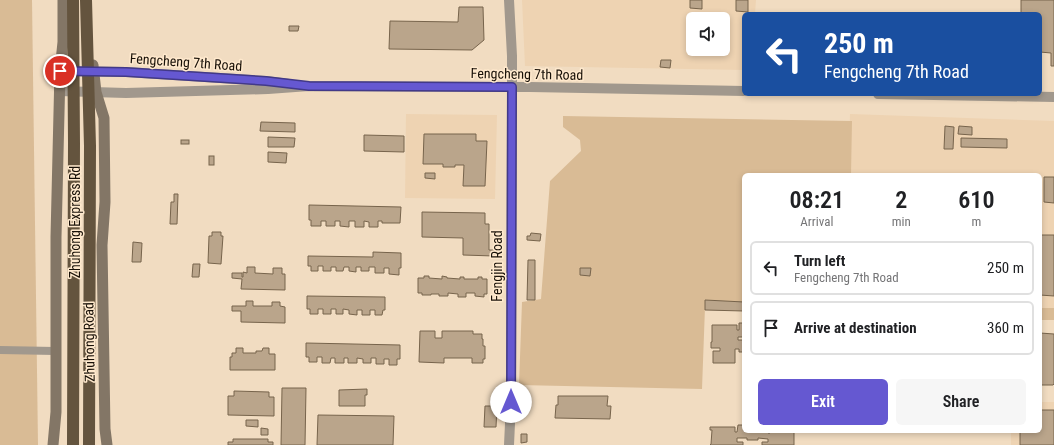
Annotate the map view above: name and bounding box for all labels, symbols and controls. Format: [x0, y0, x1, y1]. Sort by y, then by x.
map controls [686, 12, 730, 56]
button: sound [686, 12, 730, 56]
text: 250 m [824, 27, 894, 60]
icon: left [758, 28, 810, 80]
street label: Fengcheng 7th Road [129, 50, 243, 74]
pin [43, 54, 77, 88]
icon: arrive [49, 60, 71, 82]
text: Fengcheng 7th Road [824, 61, 969, 82]
street label: Fengcheng 7th Road [471, 65, 583, 83]
street label: Zhuhong Express Rd [67, 166, 83, 278]
text: 08:21 [790, 186, 844, 214]
text: 2 [895, 186, 907, 214]
text: 610 [958, 186, 994, 214]
text: Arrival [800, 214, 833, 229]
text: min [892, 214, 911, 229]
text: m [971, 214, 981, 229]
street label: Fengjin Road [489, 230, 505, 302]
text: Turn left [794, 252, 845, 270]
icon: left [760, 257, 782, 279]
text: 250 m [987, 259, 1024, 277]
text: Fengcheng 7th Road [794, 270, 899, 285]
street label: Zhuhong Road [80, 302, 98, 382]
icon: arrive [760, 317, 782, 339]
text: Arrive at destination [794, 319, 917, 337]
text: 360 m [987, 319, 1024, 337]
button: Exit [758, 379, 888, 425]
button: Share [896, 379, 1026, 425]
position arrow [490, 381, 532, 423]

